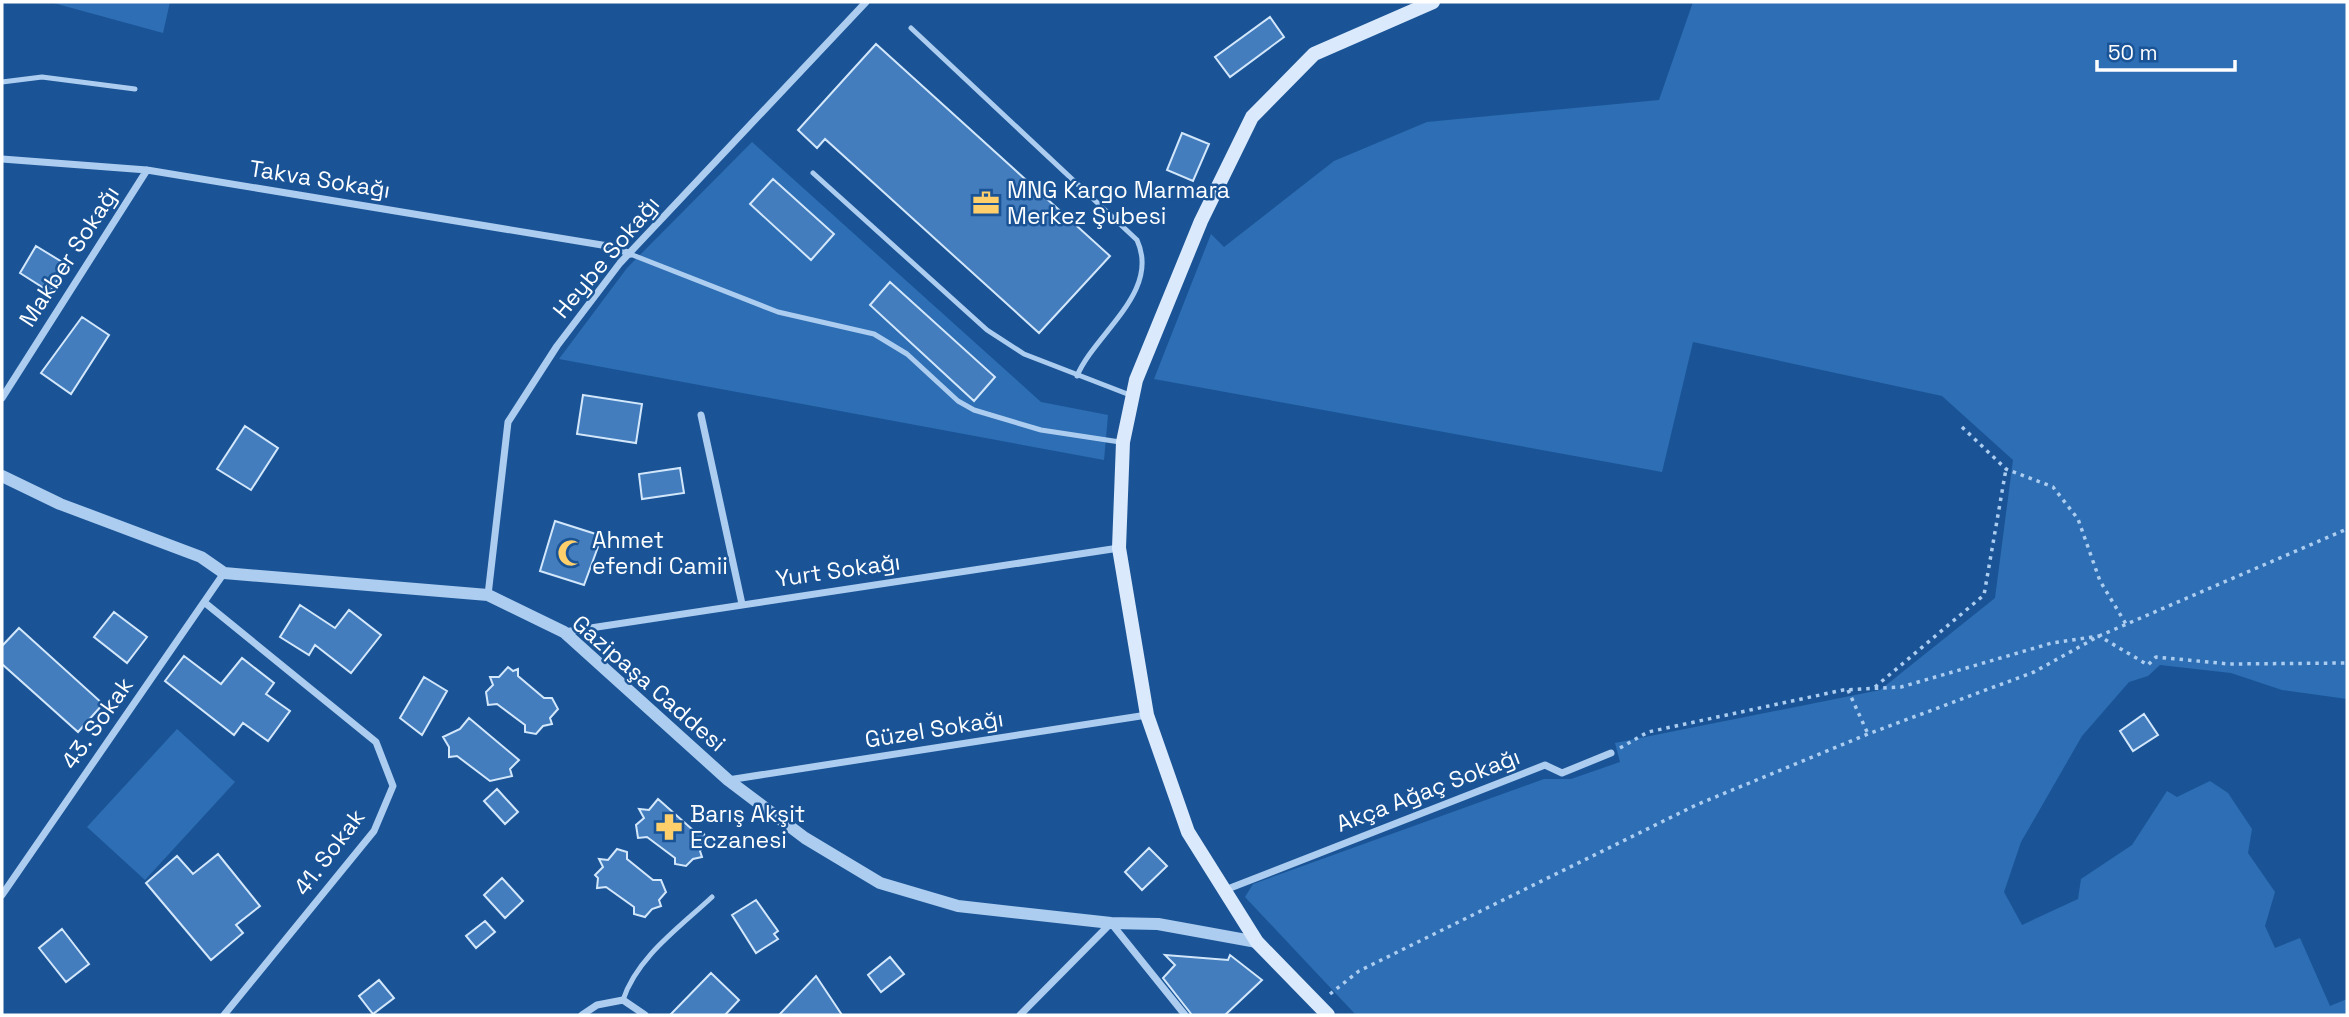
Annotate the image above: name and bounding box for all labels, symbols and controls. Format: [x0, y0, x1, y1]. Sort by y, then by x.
scale bar [2097, 28, 2235, 72]
text: 50 m [2108, 39, 2158, 66]
street label: Takva Sokağı [248, 153, 392, 205]
place label: MNG Kargo Marmara Merkez Şubesi [1007, 175, 1230, 231]
street label: Makber Sokağı [12, 180, 126, 332]
office icon: MNG Kargo Marmara Merkez Şubesi [971, 188, 1001, 218]
street label: Heybe Sokağı [546, 190, 666, 324]
place label: Ahmet efendi Camii [592, 525, 728, 581]
mosque icon: Ahmet efendi Camii [556, 538, 586, 568]
street label: Yurt Sokağı [774, 546, 902, 594]
street label: Gazipaşa Caddesi [566, 608, 732, 758]
street label: 43. Sokak [55, 671, 139, 775]
street label: Güzel Sokağı [863, 703, 1005, 755]
street label: Akça Ağaç Sokağı [1332, 741, 1524, 839]
place label: Barış Akşit Eczanesi [690, 799, 805, 855]
street label: 41. Sokak [287, 803, 371, 901]
pharmacy icon: Barış Akşit Eczanesi [654, 812, 684, 842]

